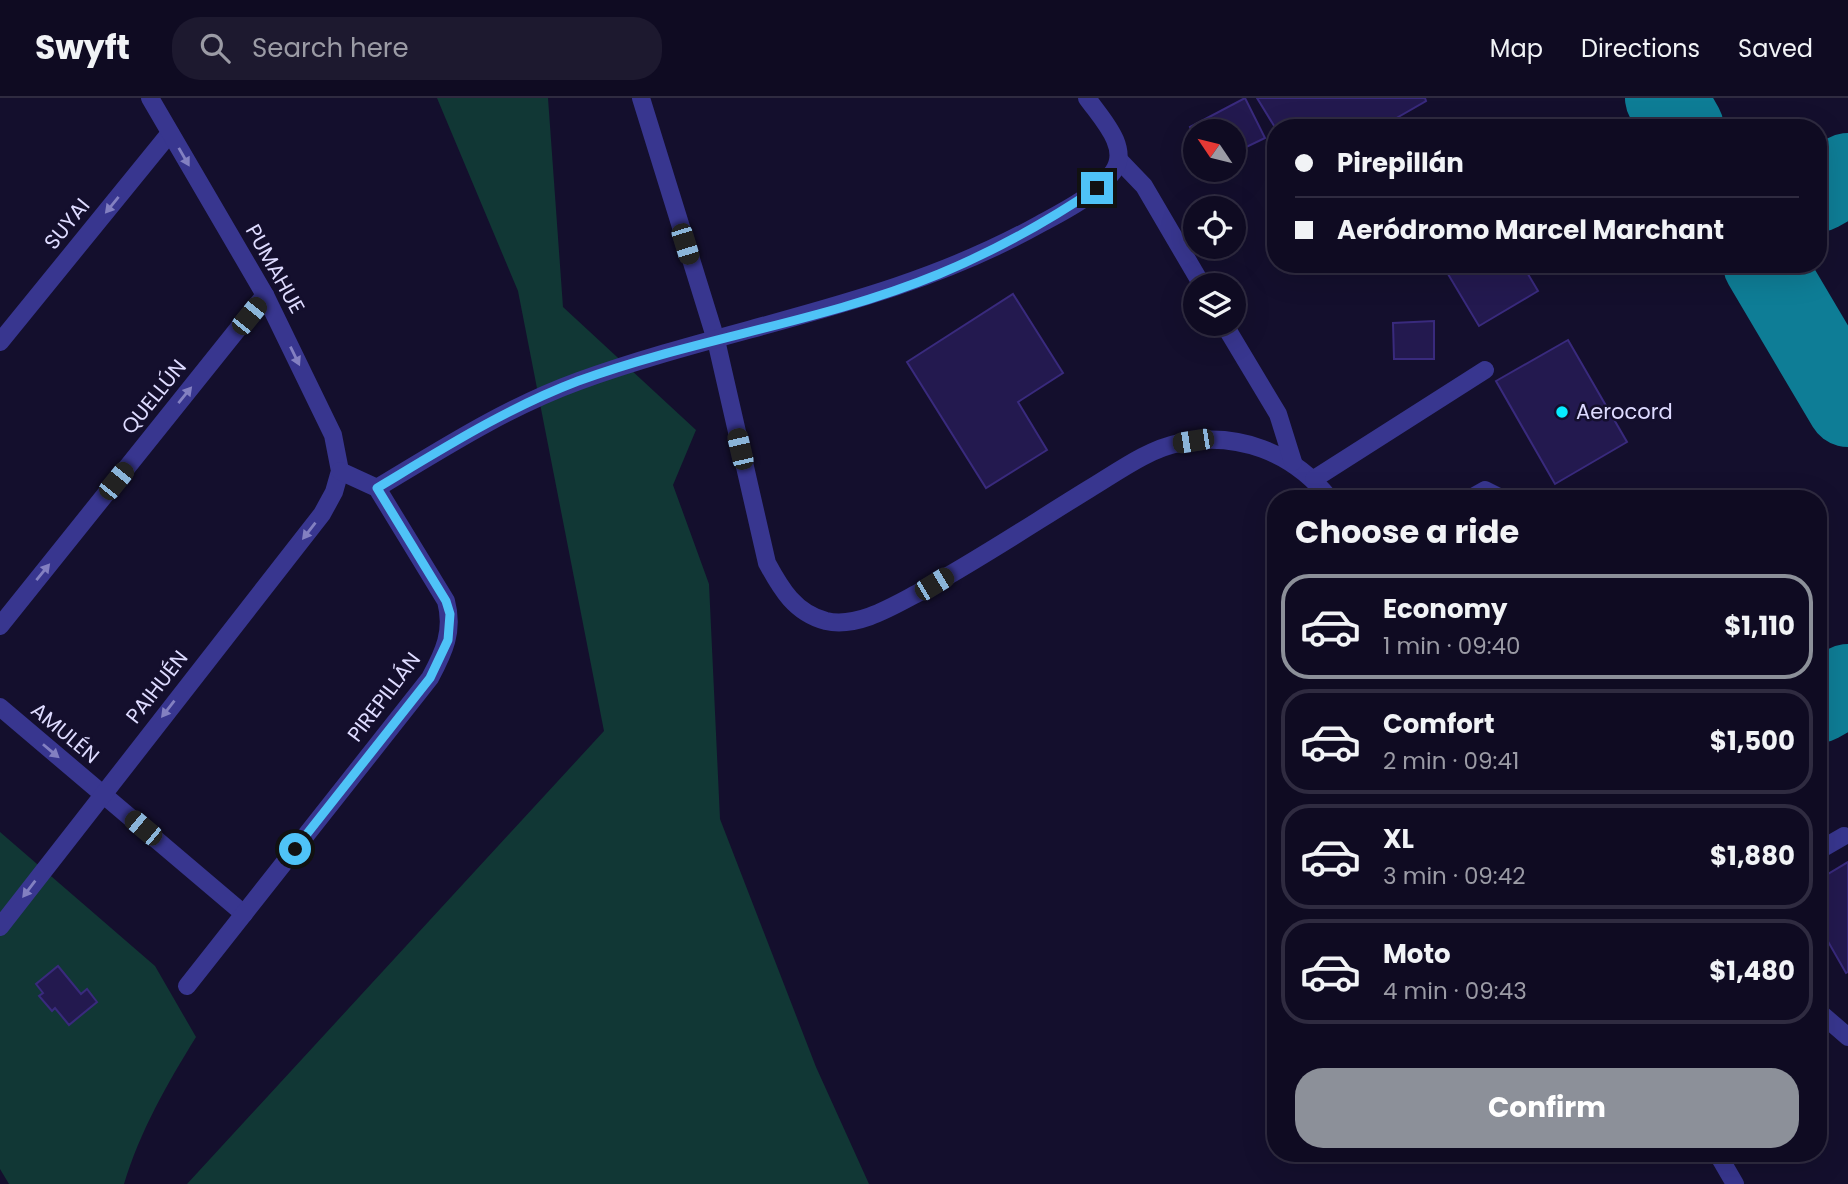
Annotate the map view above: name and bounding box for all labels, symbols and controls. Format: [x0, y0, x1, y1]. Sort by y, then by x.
search box [172, 17, 662, 80]
text: Swyft [35, 24, 130, 71]
icon: search [196, 29, 234, 67]
text: Search here [252, 30, 409, 66]
text: Map [1490, 32, 1543, 65]
text: Directions [1581, 32, 1700, 65]
text: Saved [1738, 32, 1813, 65]
north arrow [1183, 119, 1246, 182]
map controls [1183, 119, 1246, 336]
text: Pirepillán [1337, 145, 1464, 181]
one-way arrow [178, 147, 190, 166]
route end [1081, 172, 1113, 204]
street label: SUYAI [37, 192, 96, 255]
one-way arrow [104, 196, 119, 214]
button: locate [1183, 196, 1246, 259]
text: Aeródromo Marcel Marchant [1337, 212, 1724, 248]
street label: PUMAHUE [239, 219, 312, 319]
car [669, 221, 702, 267]
button: layers [1183, 273, 1246, 336]
car [228, 293, 271, 339]
one-way arrow [289, 346, 300, 366]
street label: QUELLÚN [114, 353, 193, 440]
one-way arrow [177, 386, 192, 404]
place label: Aerocord [1576, 397, 1673, 426]
marker: Aerocord [1554, 404, 1570, 420]
car [726, 426, 755, 472]
car [1171, 427, 1216, 455]
car [95, 458, 138, 504]
text: Choose a ride [1295, 509, 1519, 554]
one-way arrow [301, 521, 316, 539]
one-way arrow [35, 564, 50, 582]
car [911, 564, 958, 604]
text: Economy [1383, 591, 1507, 627]
icon: car [1299, 595, 1362, 658]
text: $1,110 [1724, 608, 1795, 644]
text: 1 min · 09:40 [1383, 630, 1520, 662]
street label: PAIHUÉN [119, 644, 194, 729]
street label: PIREPILLÁN [340, 646, 427, 747]
street label: AMULÉN [25, 695, 106, 770]
one-way arrow [161, 701, 176, 718]
text: Comfort [1383, 706, 1495, 742]
icon: car [1299, 710, 1362, 773]
text: $1,500 [1710, 723, 1795, 759]
one-way arrow [41, 743, 59, 758]
text: 2 min · 09:41 [1383, 745, 1519, 777]
car [121, 806, 166, 850]
text: XL [1383, 821, 1414, 857]
icon: car [1299, 825, 1362, 888]
route start [279, 833, 311, 865]
text: $1,880 [1710, 838, 1795, 874]
text: 3 min · 09:42 [1383, 860, 1525, 892]
one-way arrow [21, 880, 36, 898]
text: Moto [1383, 936, 1451, 972]
icon: car [1299, 940, 1362, 1003]
text: $1,480 [1709, 953, 1795, 989]
text: 4 min · 09:43 [1383, 975, 1527, 1007]
button: Confirm [1295, 1068, 1799, 1148]

